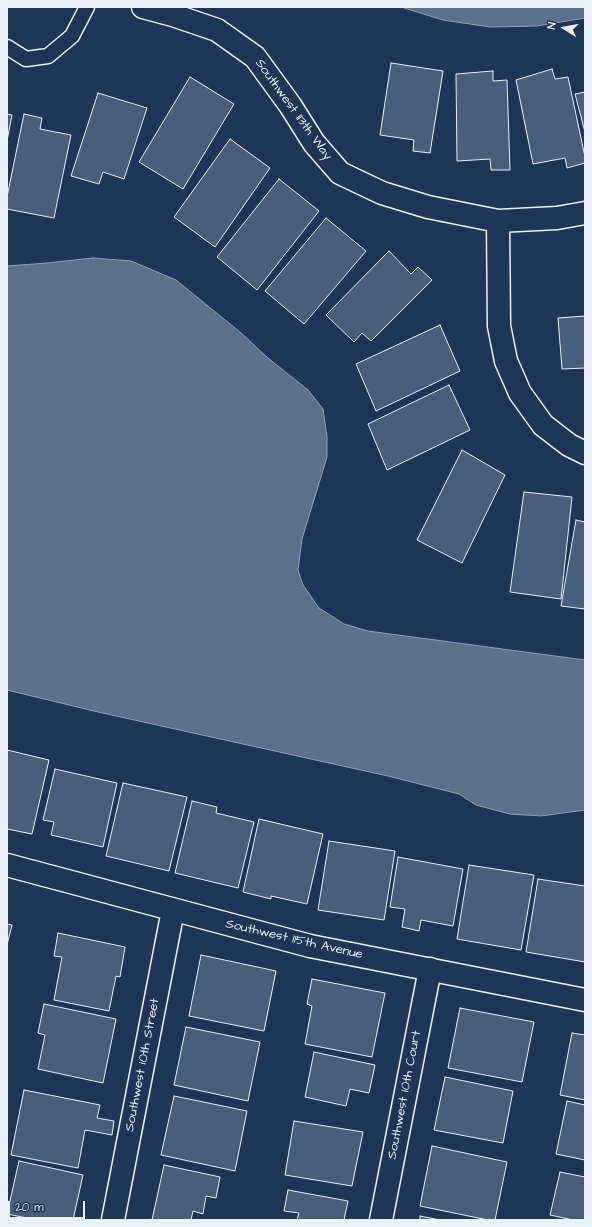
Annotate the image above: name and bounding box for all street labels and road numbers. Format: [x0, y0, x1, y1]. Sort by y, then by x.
street label: Southwest 113th Way [251, 56, 335, 164]
street label: Southwest 115th Avenue [224, 917, 364, 963]
street label: Southwest 10th Street [122, 997, 164, 1133]
street label: Southwest 10th Court [385, 1029, 425, 1161]

